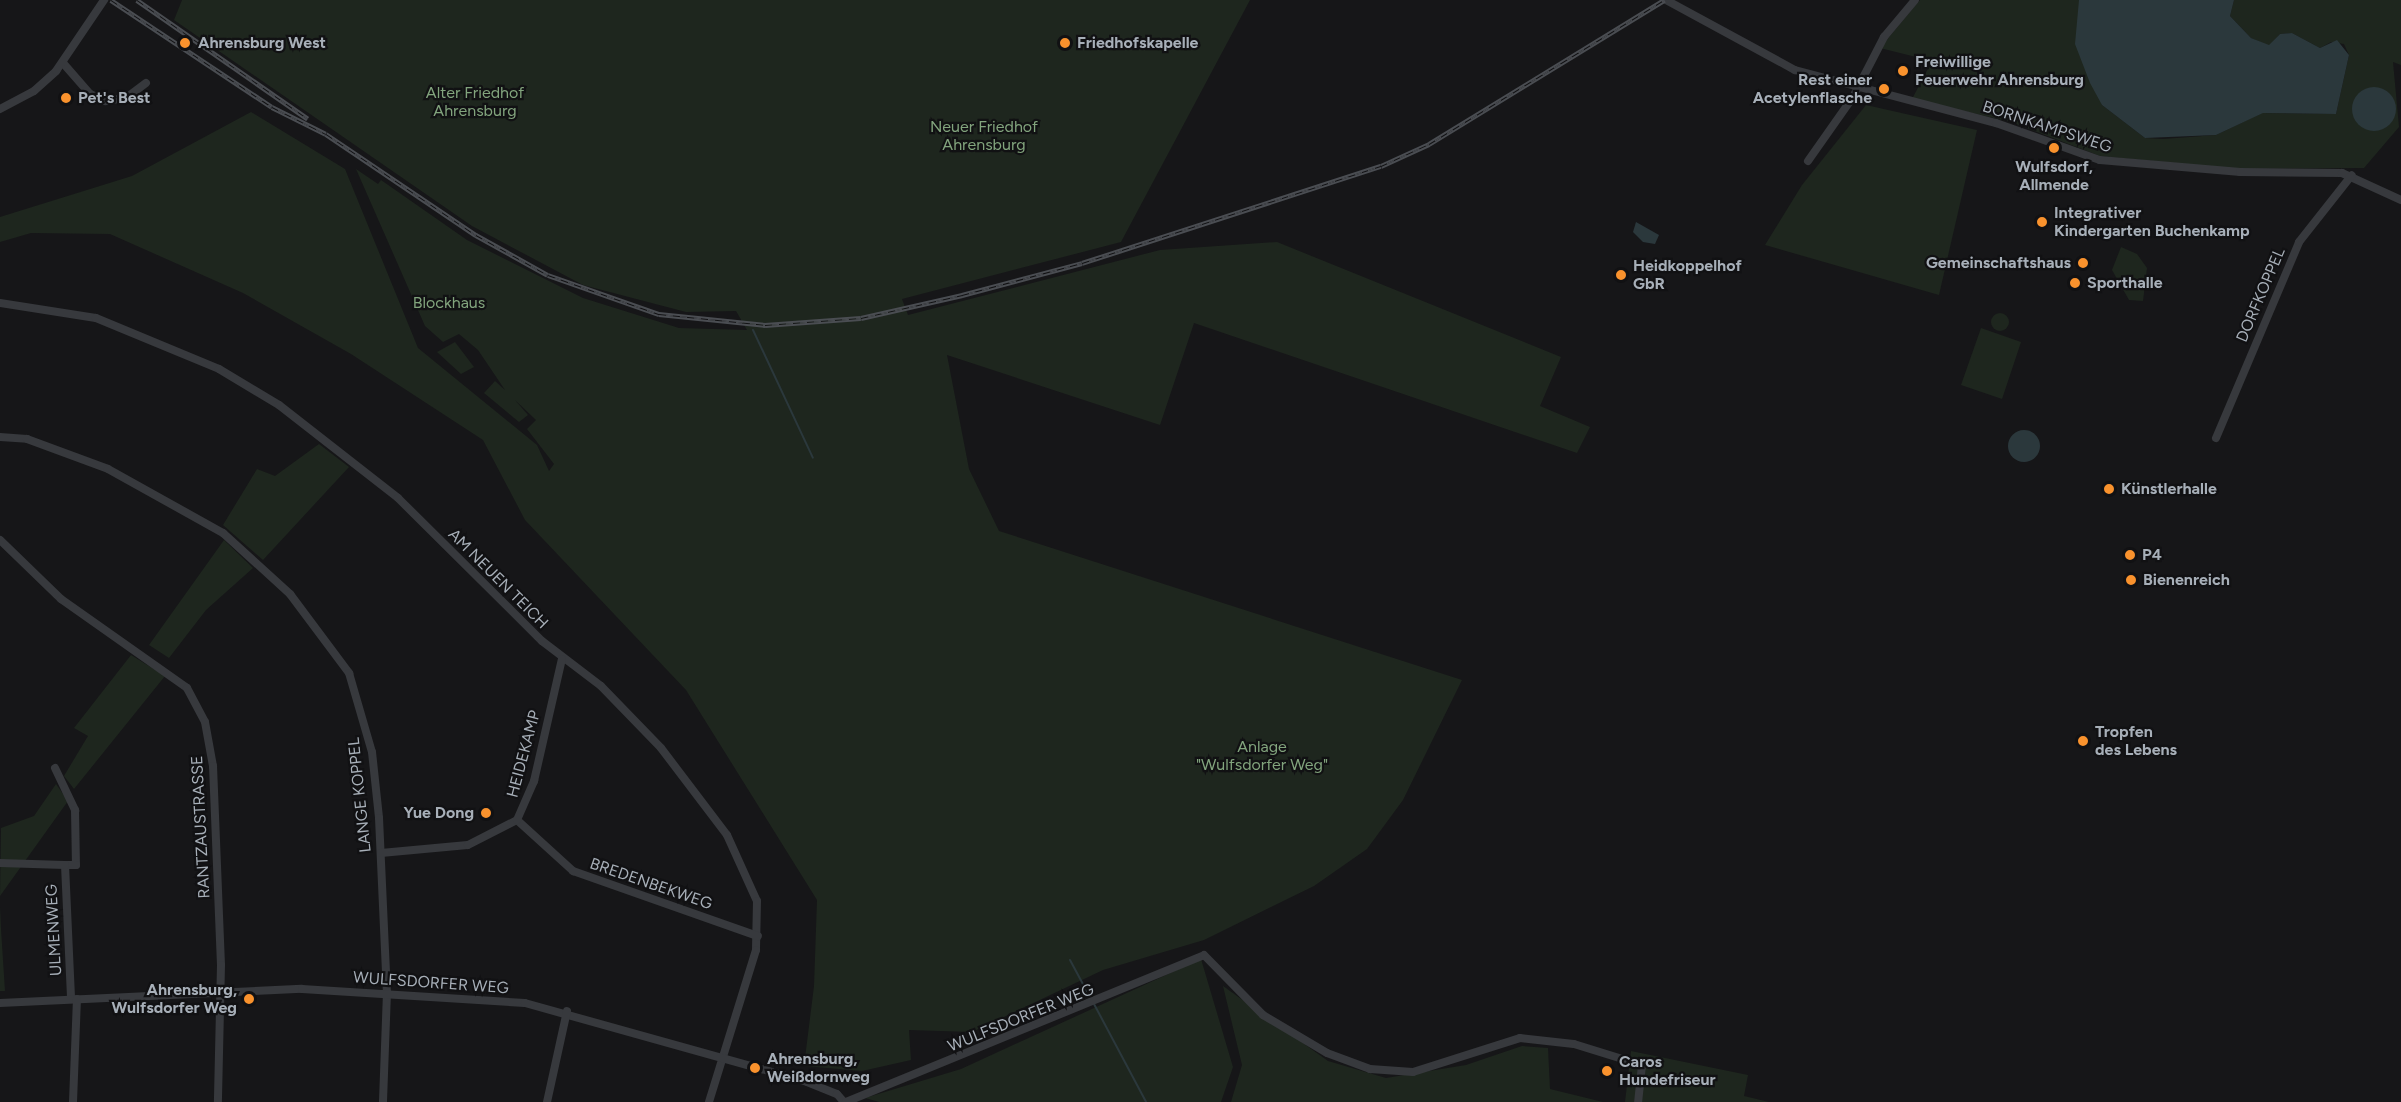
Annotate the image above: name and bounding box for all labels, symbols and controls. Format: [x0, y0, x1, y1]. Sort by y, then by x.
place label: Ahrensburg West [198, 33, 326, 53]
place label: Friedhofskapelle [1077, 33, 1198, 53]
marker: Ahrensburg West [176, 34, 194, 52]
marker: Friedhofskapelle [1058, 36, 1072, 50]
place label: Freiwillige Feuerwehr Ahrensburg [1915, 52, 2084, 90]
marker: Freiwillige Feuerwehr Ahrensburg [1896, 64, 1910, 78]
place label: Rest einer Acetylenflasche [1753, 70, 1872, 108]
marker: Rest einer Acetylenflasche [1877, 82, 1891, 96]
park label: Alter Friedhof Ahrensburg [426, 83, 524, 121]
place label: Pet's Best [78, 88, 151, 108]
marker: Pet's Best [59, 91, 73, 105]
street label: BORNKAMPSWEG [1980, 97, 2114, 157]
park label: Neuer Friedhof Ahrensburg [930, 117, 1038, 155]
marker: Wulfsdorf, Allmende [2047, 141, 2061, 155]
place label: Wulfsdorf, Allmende [2015, 157, 2093, 195]
place label: Integrativer Kindergarten Buchenkamp [2054, 203, 2250, 241]
marker: Integrativer Kindergarten Buchenkamp [2035, 215, 2049, 229]
street label: DORFKOPPEL [2233, 245, 2289, 345]
place label: Gemeinschaftshaus [1926, 253, 2071, 273]
place label: Heidkoppelhof GbR [1633, 256, 1742, 294]
marker: Gemeinschaftshaus [2076, 256, 2090, 270]
marker: Heidkoppelhof GbR [1614, 268, 1628, 282]
place label: Sporthalle [2087, 273, 2163, 293]
marker: Sporthalle [2068, 276, 2082, 290]
park label: Blockhaus [413, 293, 485, 313]
place label: Künstlerhalle [2121, 479, 2217, 499]
marker: Künstlerhalle [2102, 482, 2116, 496]
street label: AM NEUEN TEICH [444, 525, 552, 633]
place label: P4 [2142, 545, 2162, 565]
marker: P4 [2123, 548, 2137, 562]
place label: Bienenreich [2143, 570, 2230, 590]
marker: Bienenreich [2124, 573, 2138, 587]
street label: HEIDEKAMP [503, 708, 545, 800]
place label: Tropfen des Lebens [2095, 722, 2177, 760]
marker: Tropfen des Lebens [2076, 734, 2090, 748]
street label: LANGE KOPPEL [344, 737, 376, 853]
park label: Anlage "Wulfsdorfer Weg" [1196, 737, 1328, 775]
street label: RANTZAUSTRASSE [188, 755, 214, 899]
place label: Yue Dong [403, 803, 474, 823]
marker: Yue Dong [479, 806, 493, 820]
street label: BREDENBEKWEG [587, 854, 715, 914]
street label: ULMENWEG [42, 884, 66, 976]
street label: WULFSDORFER WEG [352, 968, 510, 998]
place label: Ahrensburg, Wulfsdorfer Weg [111, 980, 237, 1018]
street label: WULFSDORFER WEG [945, 980, 1097, 1056]
marker: Ahrensburg, Wulfsdorfer Weg [242, 992, 256, 1006]
place label: Ahrensburg, Weißdornweg [767, 1049, 870, 1087]
place label: Caros Hundefriseur [1619, 1052, 1716, 1090]
marker: Ahrensburg, Weißdornweg [748, 1061, 762, 1075]
marker: Caros Hundefriseur [1600, 1064, 1614, 1078]

